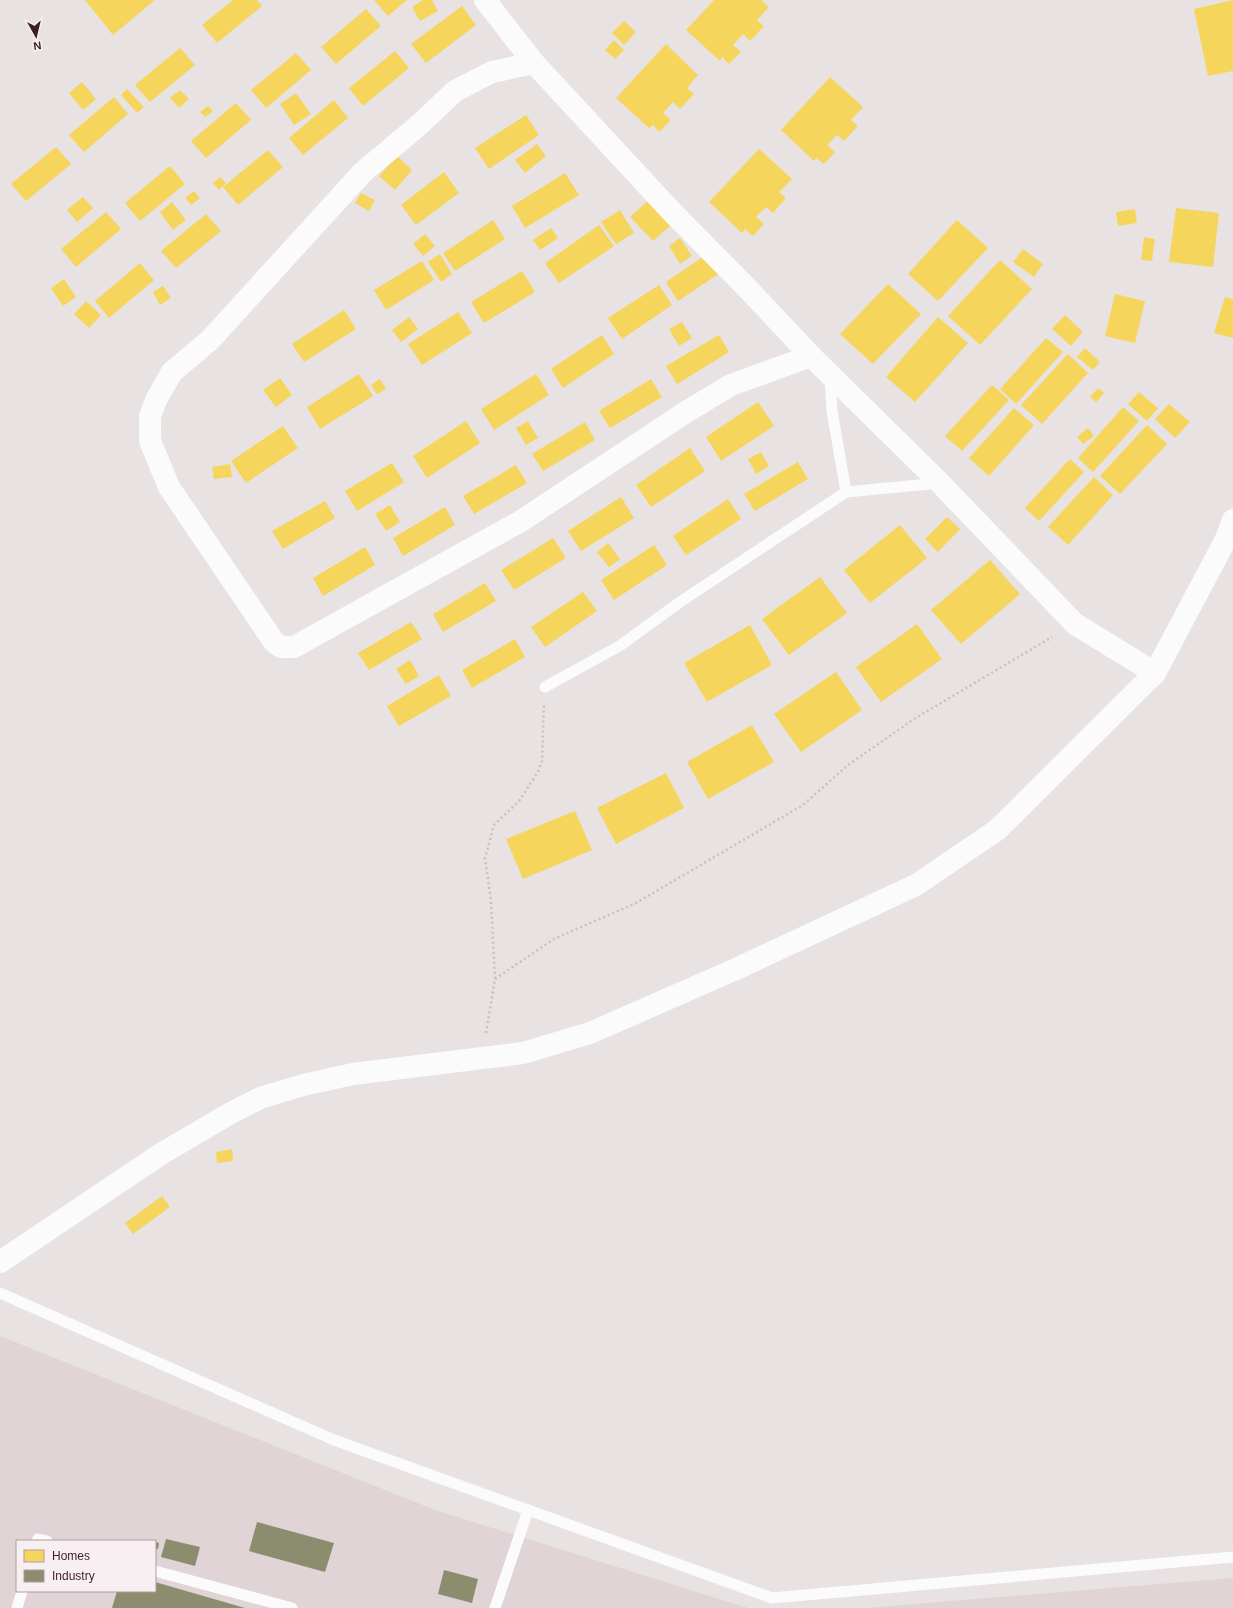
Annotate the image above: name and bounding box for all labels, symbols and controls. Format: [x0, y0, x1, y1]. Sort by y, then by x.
north arrow [16, 16, 56, 56]
text: N [33, 39, 42, 52]
legend [16, 1540, 156, 1592]
text: Homes [52, 1549, 90, 1563]
text: Industry [52, 1569, 95, 1583]

